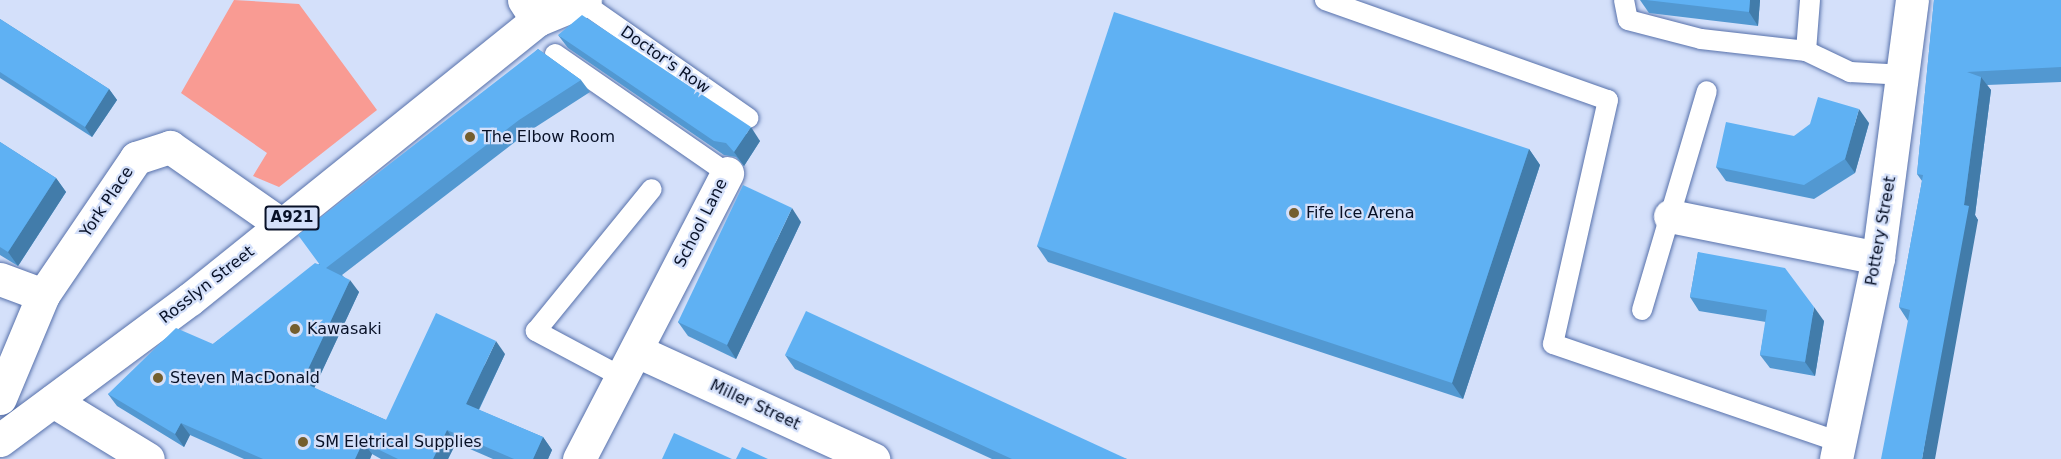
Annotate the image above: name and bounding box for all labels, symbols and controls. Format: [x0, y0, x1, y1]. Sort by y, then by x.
street label: Doctor's Row [617, 22, 713, 98]
place label: The Elbow Room [482, 127, 615, 147]
marker: The Elbow Room [463, 130, 477, 144]
street label: York Place [76, 163, 138, 241]
street label: School Lane [670, 175, 732, 271]
street label: Pottery Street [1862, 175, 1900, 287]
place label: Fife Ice Arena [1306, 203, 1414, 223]
road number: A921 [264, 206, 320, 230]
marker: Fife Ice Arena [1287, 206, 1301, 220]
street label: Rosslyn Street [156, 242, 258, 328]
place label: Kawasaki [307, 319, 382, 339]
marker: Kawasaki [288, 322, 302, 336]
place label: Steven MacDonald [170, 368, 320, 388]
marker: Steven MacDonald [151, 371, 165, 385]
street label: Miller Street [707, 376, 803, 434]
place label: SM Eletrical Supplies [315, 432, 482, 452]
marker: SM Eletrical Supplies [296, 435, 310, 449]

